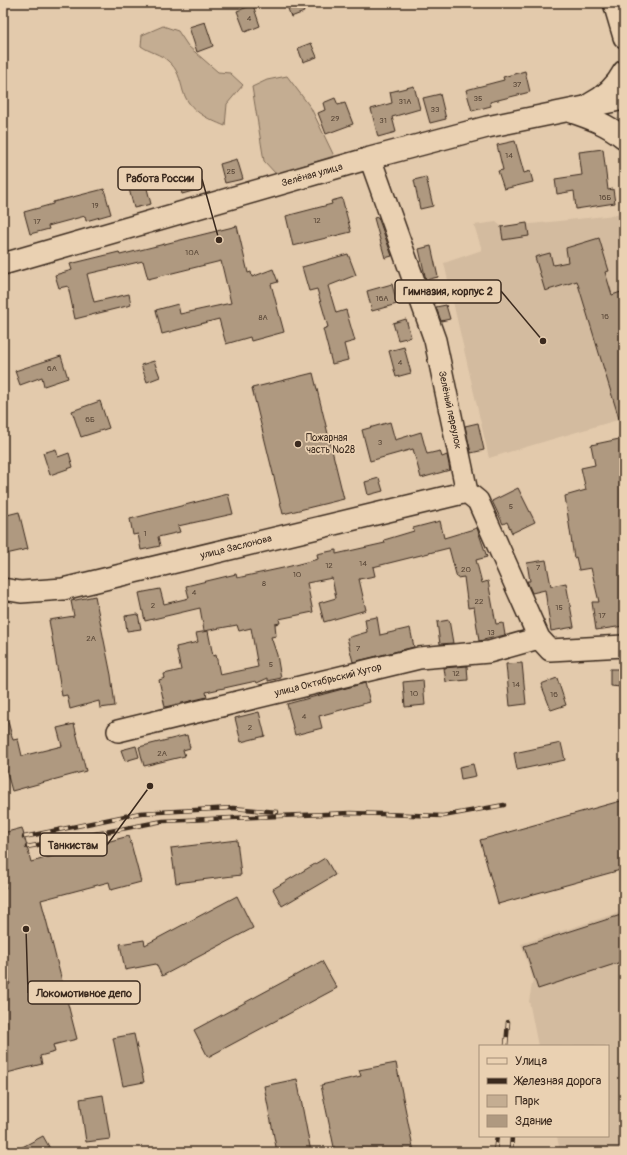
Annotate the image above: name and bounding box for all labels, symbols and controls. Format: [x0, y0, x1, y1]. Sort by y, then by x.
house number: 4 [247, 14, 252, 23]
house number: 37 [513, 80, 522, 89]
house number: 35 [474, 94, 482, 103]
house number: 31А [399, 97, 411, 106]
house number: 33 [431, 105, 440, 114]
house number: 29 [331, 114, 339, 123]
house number: 31 [379, 116, 387, 125]
house number: 14 [505, 151, 513, 160]
street label: Зелёная улица [280, 160, 344, 189]
callout: Работа России [118, 167, 202, 190]
house number: 25 [227, 167, 235, 176]
text: Работа России [126, 172, 194, 185]
house number: 16Б [599, 193, 611, 202]
house number: 19 [91, 201, 99, 210]
house number: 12 [313, 216, 321, 225]
house number: 17 [33, 217, 41, 226]
house number: 10А [185, 248, 199, 257]
callout: Гимназия, корпус 2 [395, 280, 501, 303]
text: Гимназия, корпус 2 [403, 285, 493, 298]
house number: 16А [376, 294, 388, 303]
house number: 16 [601, 312, 609, 321]
house number: 8А [258, 313, 268, 322]
house number: 4 [398, 358, 403, 367]
house number: 6А [47, 364, 57, 373]
street label: Зелёный переулок [436, 370, 464, 450]
house number: 6Б [85, 415, 95, 424]
place label: Пожарная часть №28 [306, 432, 355, 456]
house number: 3 [378, 438, 383, 447]
marker: Пожарная часть №28 [293, 439, 303, 449]
house number: 5 [509, 502, 513, 511]
house number: 1 [143, 529, 147, 538]
street label: улица Заслонова [198, 532, 273, 562]
house number: 14 [359, 559, 367, 568]
house number: 12 [325, 561, 333, 570]
house number: 7 [536, 563, 541, 572]
house number: 20 [461, 565, 472, 574]
house number: 10 [293, 570, 302, 579]
house number: 8 [262, 579, 266, 588]
house number: 4 [192, 588, 197, 597]
house number: 22 [475, 597, 484, 606]
house number: 2 [151, 601, 156, 610]
house number: 15 [555, 603, 563, 612]
house number: 17 [598, 611, 606, 620]
house number: 13 [487, 628, 495, 637]
house number: 2А [86, 634, 96, 643]
house number: 7 [356, 644, 361, 653]
house number: 5 [269, 660, 273, 669]
street label: улица Октябрьский Хутор [272, 661, 383, 699]
house number: 12 [452, 669, 460, 678]
house number: 14 [512, 680, 520, 689]
house number: 10 [410, 689, 419, 698]
house number: 16 [550, 690, 558, 699]
house number: 4 [302, 712, 307, 721]
house number: 2 [248, 723, 253, 732]
house number: 2А [157, 749, 167, 758]
callout: Танкистам [40, 833, 107, 856]
text: Танкистам [47, 839, 98, 852]
callout: Локомотивное депо [28, 981, 140, 1004]
text: Локомотивное депо [35, 987, 132, 1000]
legend [479, 1045, 609, 1137]
text: Улица [515, 1054, 547, 1069]
text: Железная дорога [513, 1074, 602, 1089]
text: Парк [515, 1094, 540, 1109]
text: Здание [515, 1114, 552, 1129]

